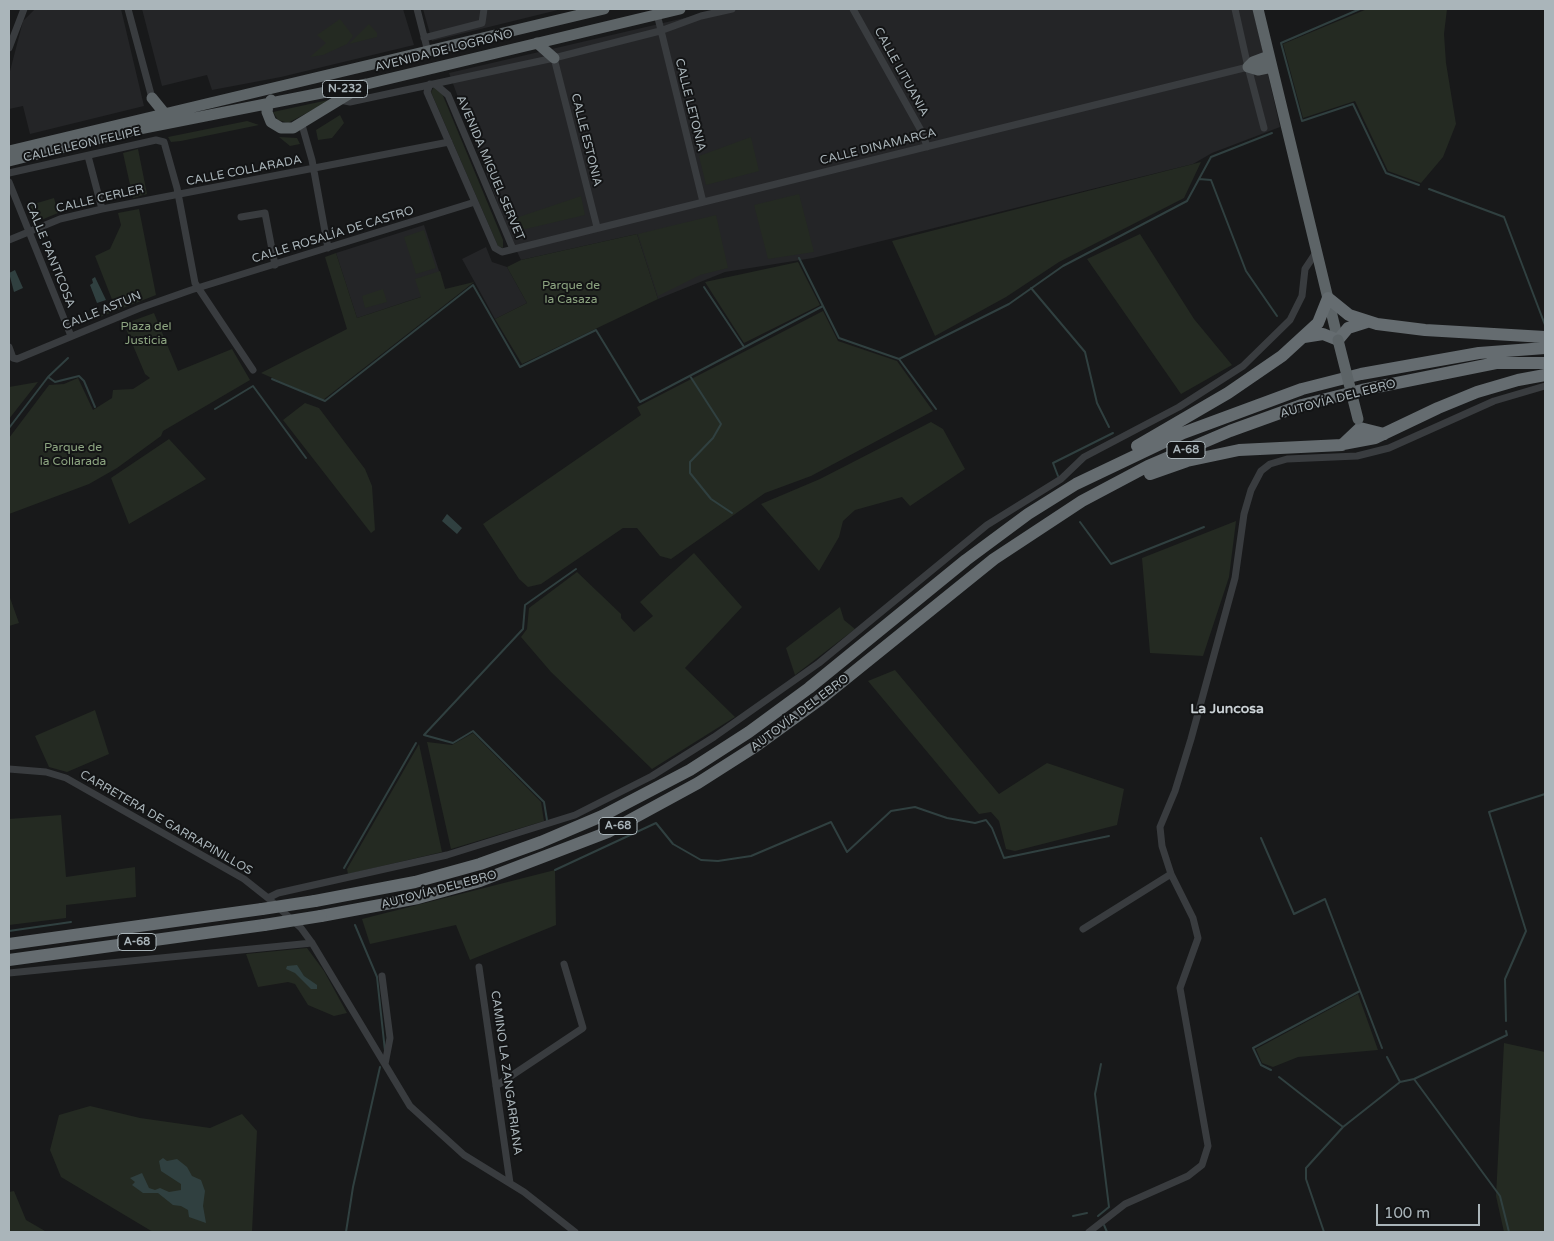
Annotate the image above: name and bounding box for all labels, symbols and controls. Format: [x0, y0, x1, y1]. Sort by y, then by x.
street label: CALLE LITUANIA [871, 25, 931, 119]
street label: AVENIDA DE LOGROÑO [374, 27, 514, 75]
street label: CALLE LETONIA [671, 57, 709, 153]
road number: N-232 [322, 80, 368, 98]
street label: CALLE ESTONIA [567, 92, 605, 188]
street label: AVENIDA MIGUEL SERVET [453, 93, 527, 243]
street label: CALLE LEON FELIPE [22, 125, 142, 165]
street label: CALLE DINAMARCA [818, 126, 938, 168]
street label: CALLE COLLARADA [185, 153, 303, 189]
street label: CALLE CERLER [55, 182, 145, 216]
street label: CALLE PANTICOSA [22, 200, 78, 310]
street label: CALLE ROSALÍA DE CASTRO [250, 203, 416, 267]
park label: Parque de la Casaza [542, 279, 600, 307]
street label: CALLE ASTUN [60, 289, 144, 333]
park label: Plaza del Justicia [121, 320, 171, 348]
street label: AUTOVÍA DEL EBRO [1279, 377, 1397, 421]
park label: Parque de la Collarada [40, 441, 106, 469]
road number: A-68 [1167, 442, 1205, 458]
street label: AUTOVÍA DEL EBRO [748, 671, 852, 755]
district label: La Juncosa [1190, 701, 1264, 717]
street label: CARRETERA DE GARRAPINILLOS [77, 768, 255, 878]
road number: A-68 [599, 818, 637, 834]
street label: AUTOVÍA DEL EBRO [380, 868, 498, 912]
road number: A-68 [118, 934, 156, 950]
street label: CAMINO LA ZANGARRIANA [487, 990, 525, 1156]
scale bar [1379, 1194, 1483, 1226]
text: 100 m [1384, 1204, 1430, 1222]

